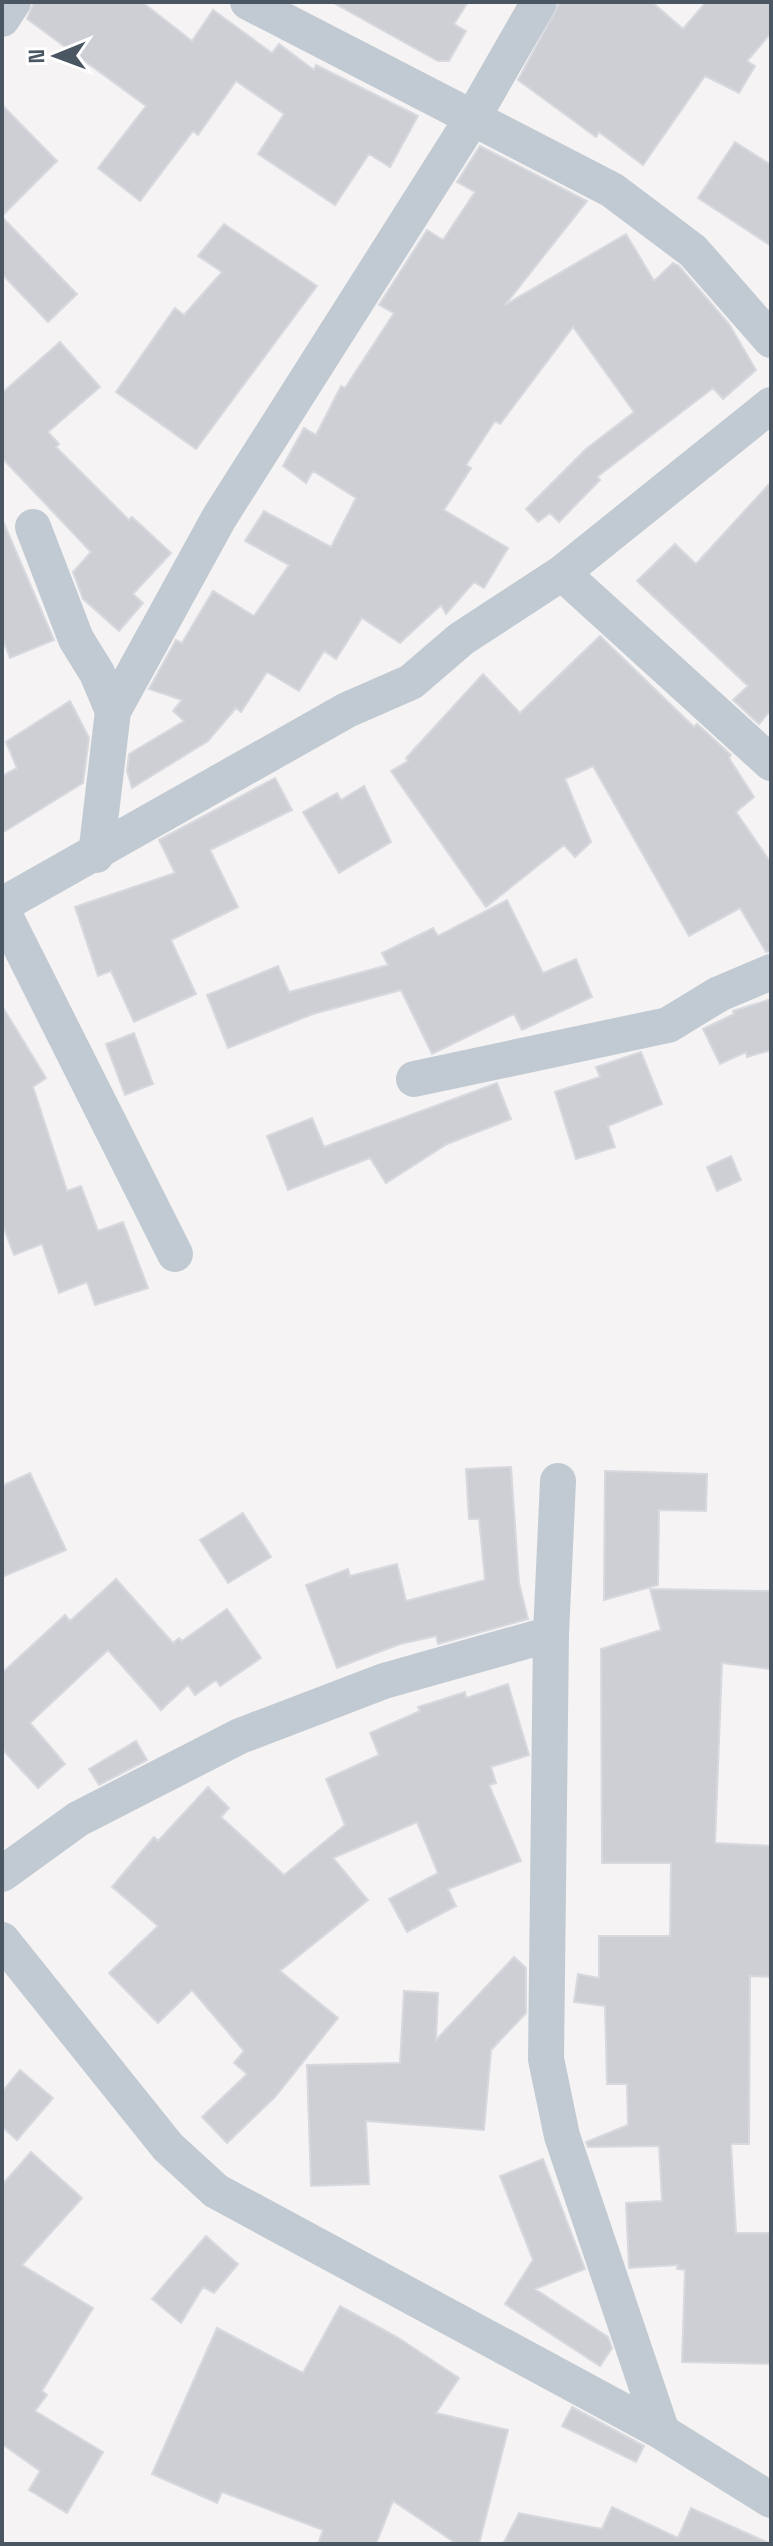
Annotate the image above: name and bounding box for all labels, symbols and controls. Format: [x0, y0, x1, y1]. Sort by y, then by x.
north arrow [16, 16, 96, 96]
text: N [22, 49, 50, 64]

